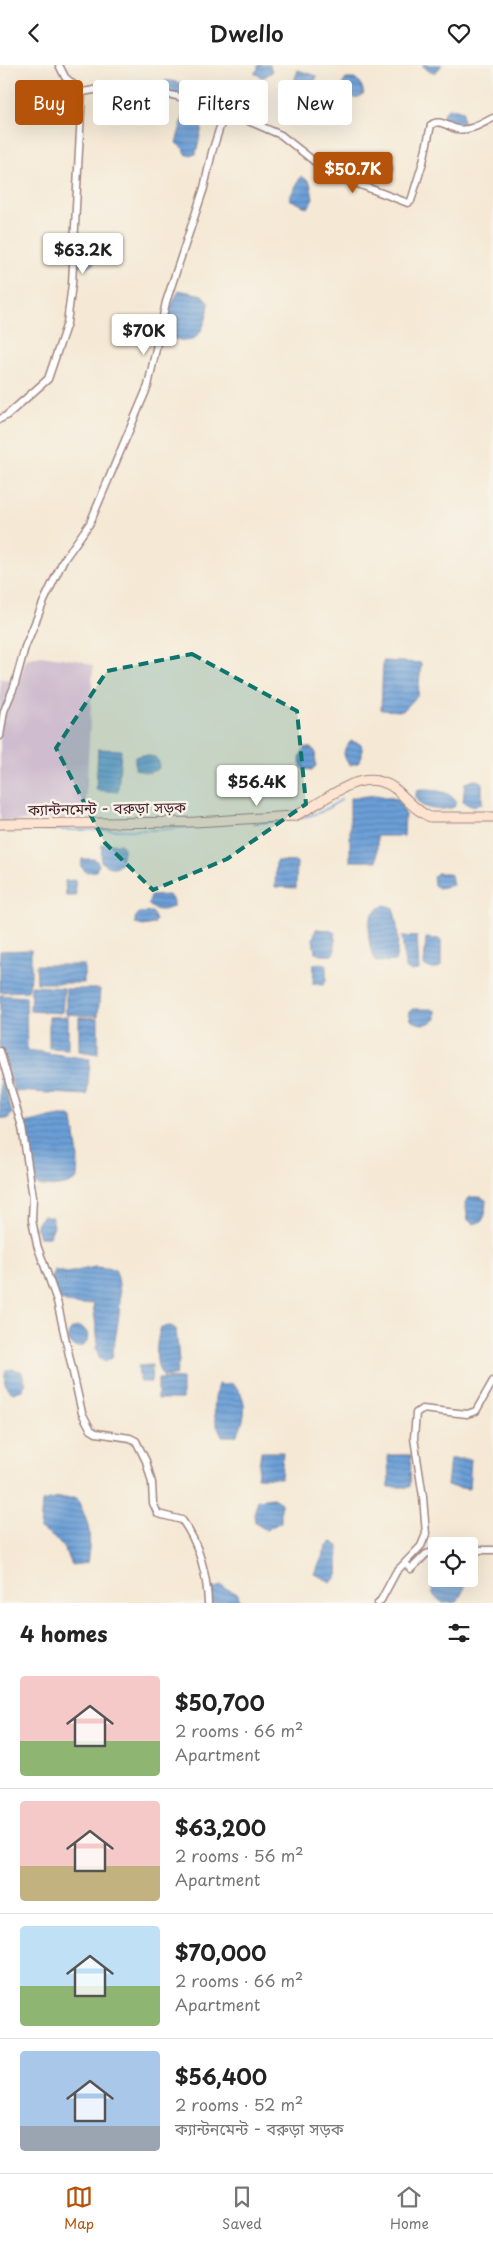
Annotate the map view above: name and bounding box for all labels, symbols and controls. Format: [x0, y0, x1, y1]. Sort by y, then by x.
text: Dwello [209, 16, 284, 49]
icon: back [20, 19, 48, 47]
icon: heart [445, 19, 473, 47]
chip: Buy [15, 80, 83, 125]
chip: Rent [93, 80, 169, 125]
chip: Filters [179, 80, 268, 125]
chip: New [278, 80, 352, 125]
pin: $50.7K [312, 151, 394, 194]
text: $50.7K [325, 156, 381, 180]
pin: $63.2K [42, 233, 124, 275]
text: $63.2K [54, 237, 112, 261]
pin: $70K [114, 313, 174, 356]
text: $70K [123, 318, 165, 342]
pin: $56.4K [216, 765, 298, 807]
text: $56.4K [228, 769, 286, 793]
street label: ক্যান্টনমেন্ট - বরুড়া সড়ক [27, 795, 187, 820]
map controls [428, 1537, 478, 1587]
button: locate [428, 1537, 478, 1587]
text: 4 homes [20, 1617, 107, 1649]
icon: filters [445, 1619, 473, 1647]
text: $50,700 [175, 1686, 265, 1718]
icon: home [60, 1696, 120, 1756]
text: 2 rooms · 66 m² [175, 1718, 303, 1742]
text: Apartment [175, 1742, 260, 1766]
text: $63,200 [175, 1811, 266, 1843]
icon: home [60, 1821, 120, 1881]
text: 2 rooms · 56 m² [175, 1843, 304, 1867]
text: Apartment [175, 1867, 260, 1891]
text: $70,000 [175, 1936, 266, 1968]
icon: home [60, 1946, 120, 2006]
text: 2 rooms · 66 m² [175, 1968, 303, 1992]
text: Apartment [175, 1992, 260, 2016]
text: $56,400 [175, 2060, 267, 2092]
icon: home [60, 2071, 120, 2131]
text: 2 rooms · 52 m² [175, 2092, 303, 2116]
text: ক্যান্টনমেন্ট - বরুড়া সড়ক [175, 2116, 344, 2140]
tab: Map [64, 2183, 94, 2234]
tab: Saved [222, 2183, 262, 2234]
tab: Home [390, 2183, 429, 2234]

